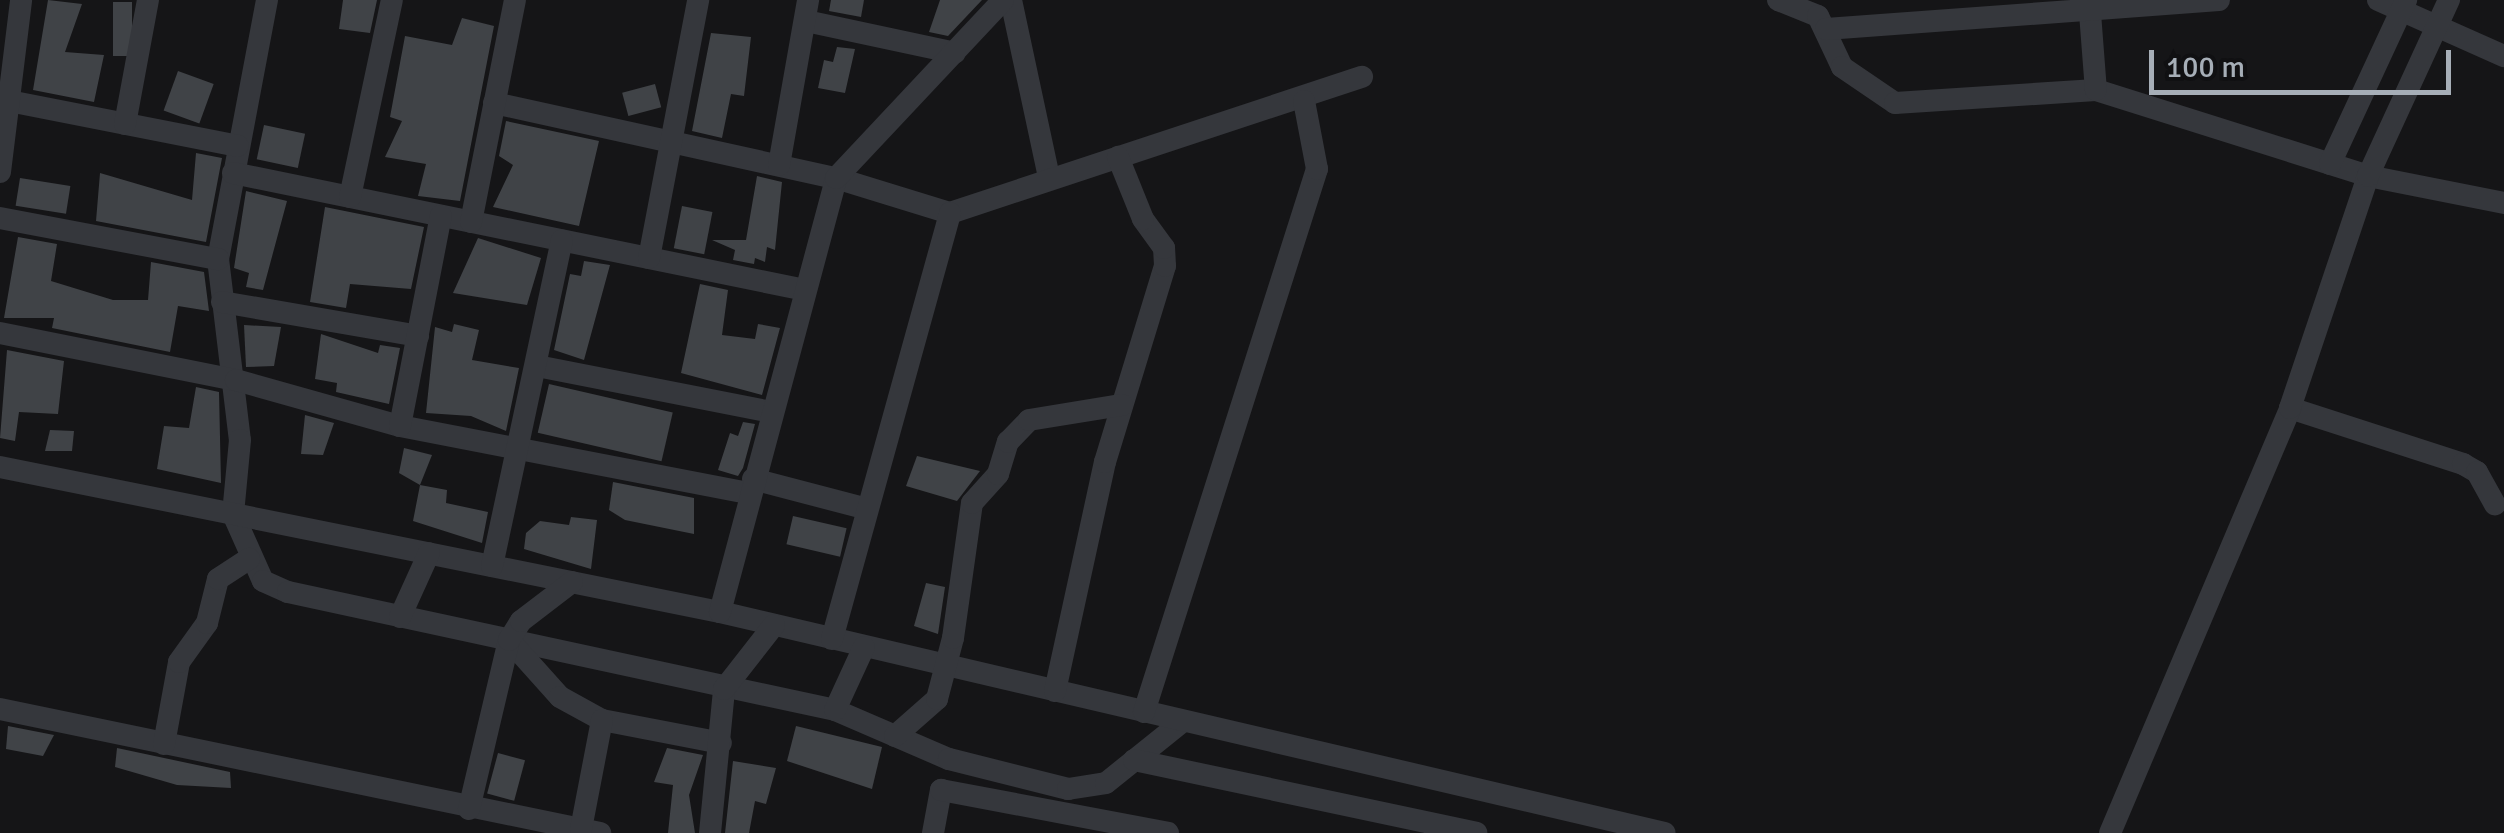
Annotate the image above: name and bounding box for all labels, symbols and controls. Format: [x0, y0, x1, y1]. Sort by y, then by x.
scale bar [2154, 30, 2456, 92]
text: 100 m [2166, 49, 2245, 86]

